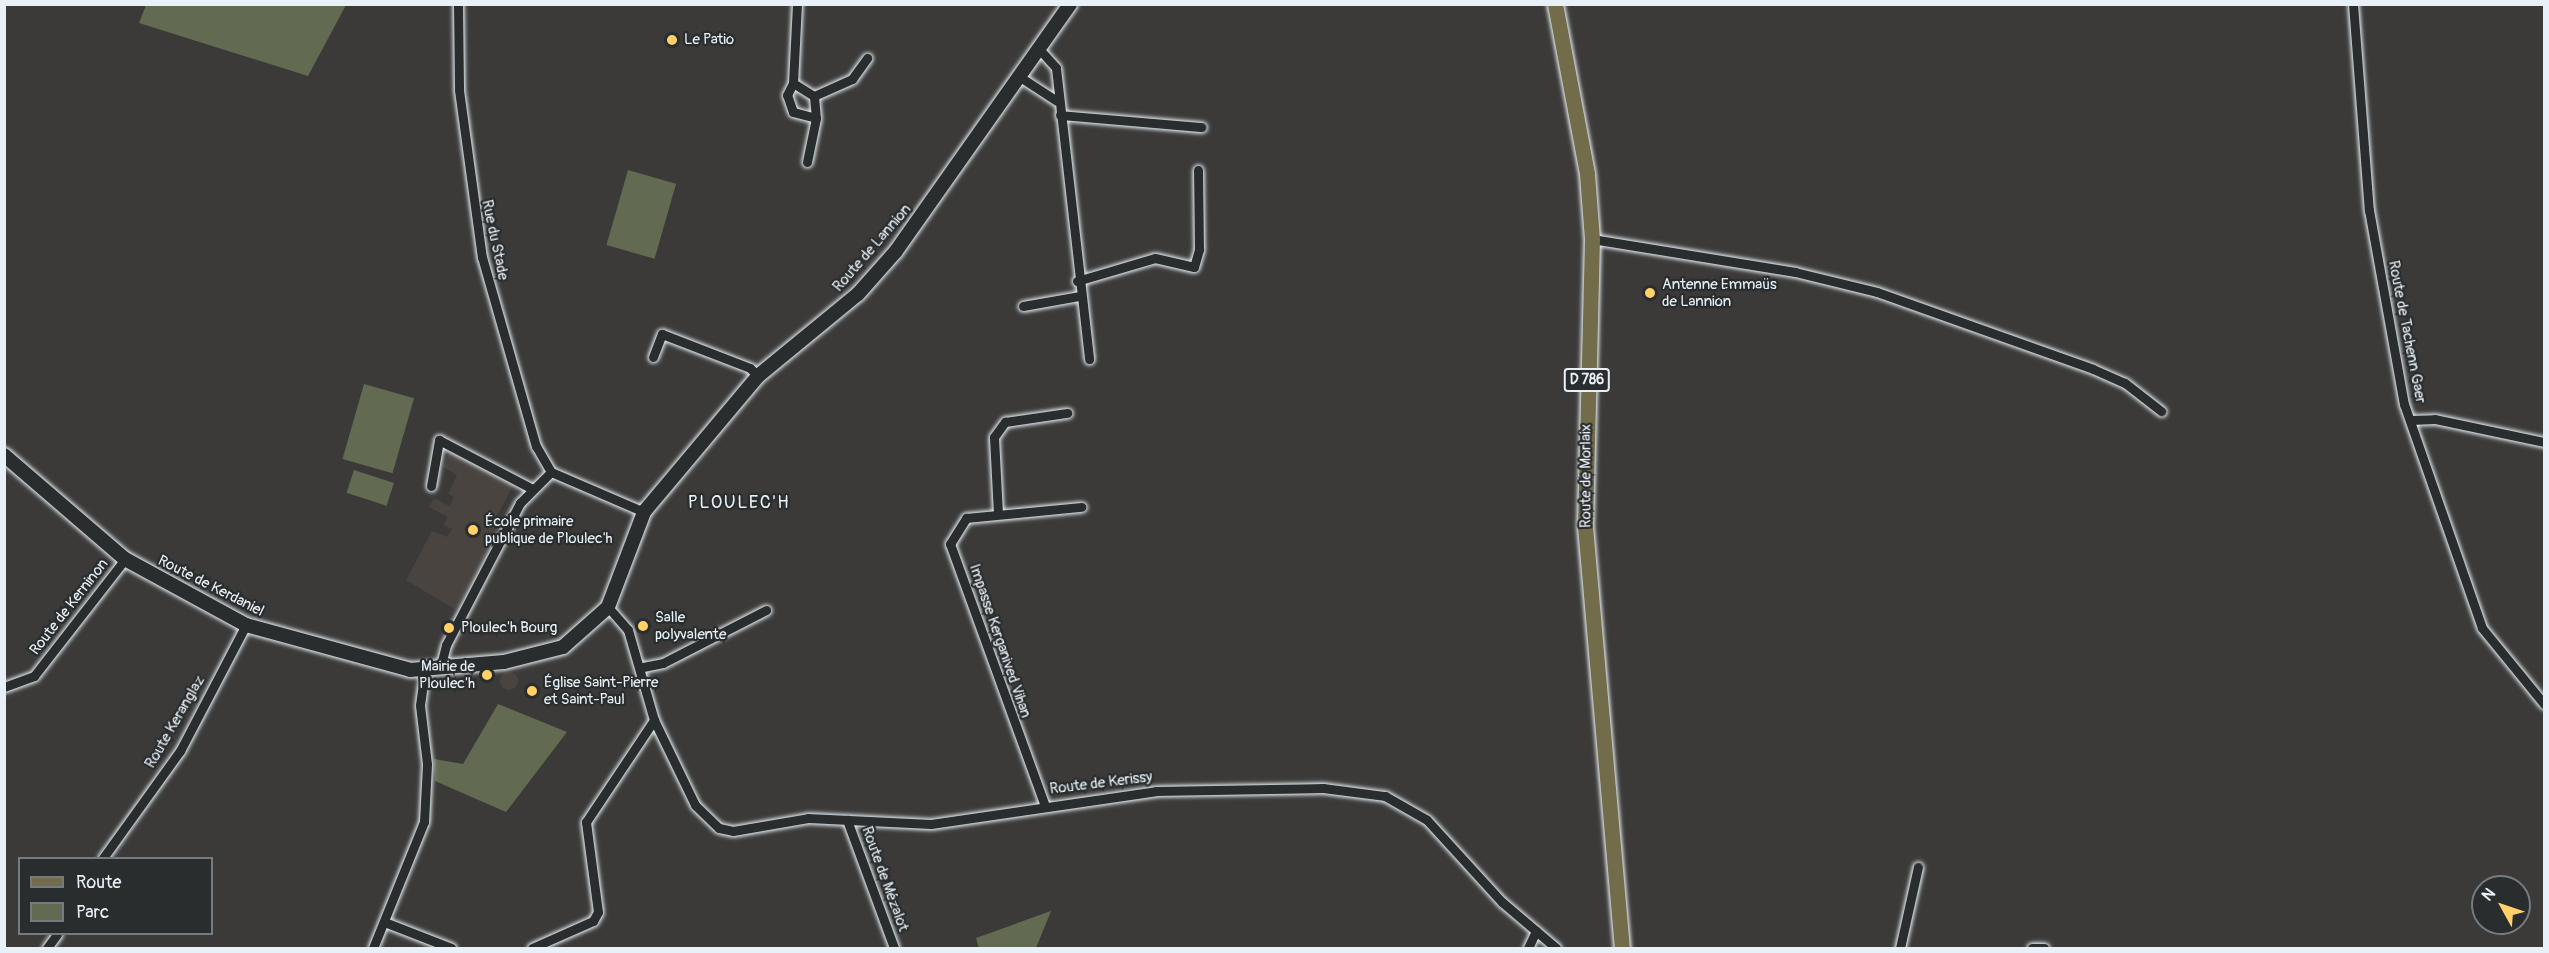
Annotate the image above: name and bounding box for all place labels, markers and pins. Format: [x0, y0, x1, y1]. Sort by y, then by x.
place label: Le Patio [684, 31, 734, 49]
marker: Le Patio [665, 33, 679, 47]
place label: Antenne Emmaüs de Lannion [1662, 275, 1777, 310]
marker: Antenne Emmaüs de Lannion [1643, 286, 1657, 300]
place label: École primaire publique de Ploulec'h [485, 512, 613, 547]
marker: École primaire publique de Ploulec'h [466, 523, 480, 537]
place label: Salle polyvalente [655, 608, 726, 643]
place label: Ploulec'h Bourg [461, 619, 557, 637]
marker: Salle polyvalente [636, 619, 650, 633]
marker: Ploulec'h Bourg [442, 621, 456, 635]
place label: Mairie de Ploulec'h [419, 657, 475, 692]
marker: Mairie de Ploulec'h [480, 668, 494, 682]
place label: Église Saint-Pierre et Saint-Paul [544, 673, 658, 708]
marker: Église Saint-Pierre et Saint-Paul [525, 684, 539, 698]

